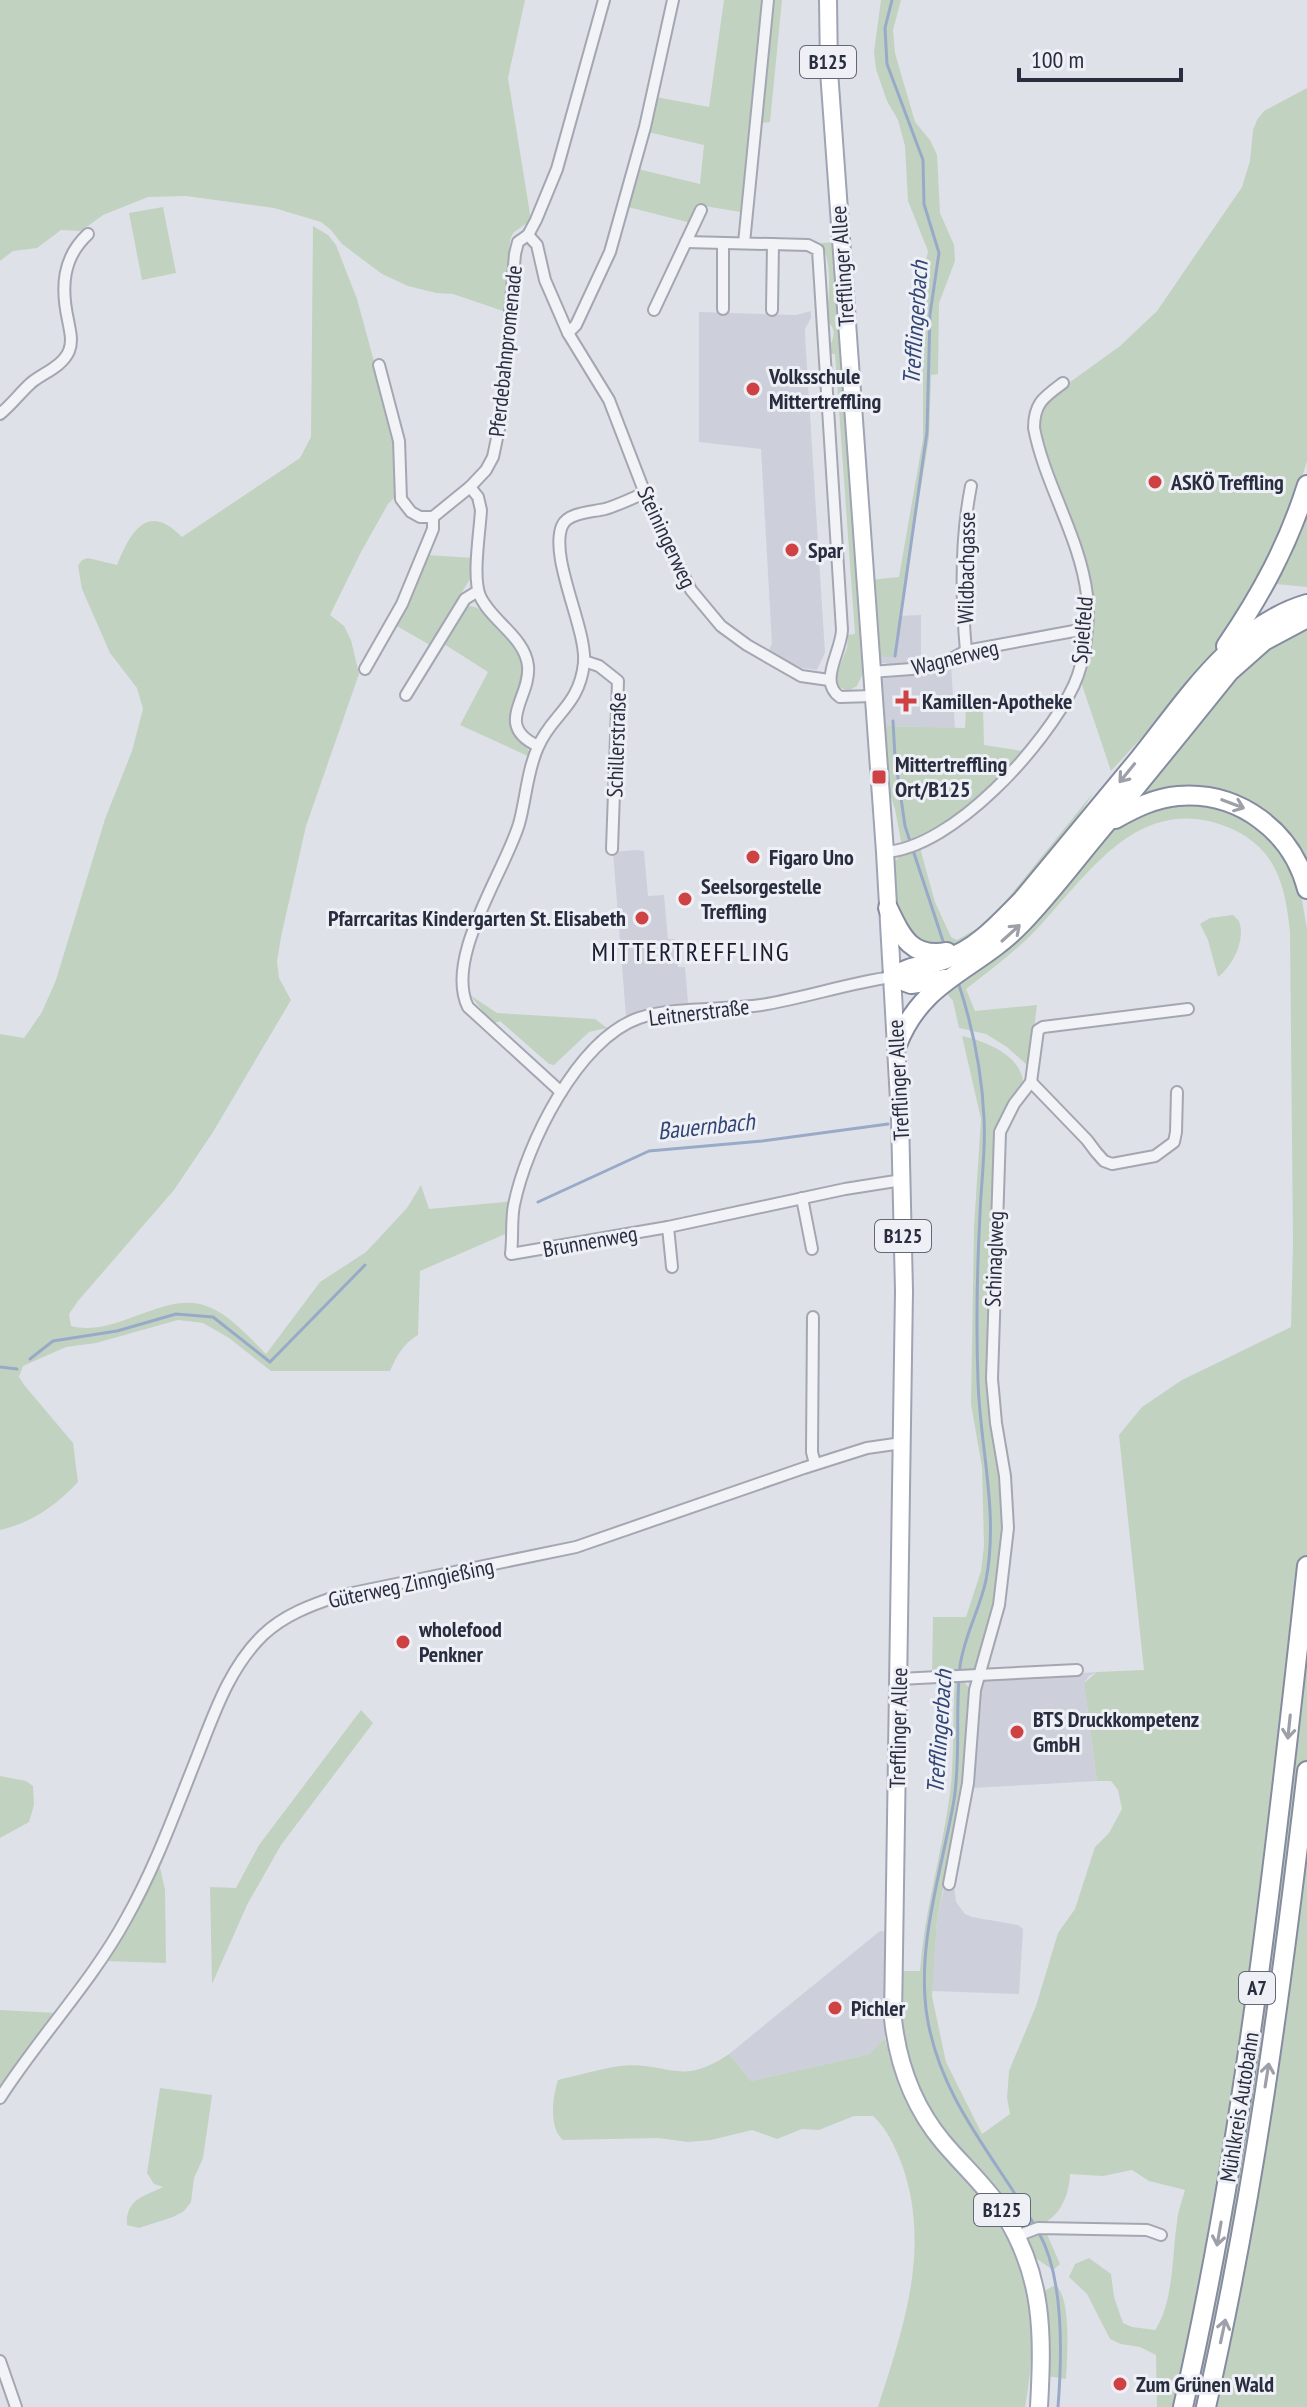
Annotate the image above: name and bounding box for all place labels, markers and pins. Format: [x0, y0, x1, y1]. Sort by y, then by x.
place label: Volksschule Mittertreffling [768, 362, 881, 415]
marker: Volksschule Mittertreffling [744, 380, 762, 398]
place label: ASKÖ Treffling [1170, 468, 1284, 496]
marker: ASKÖ Treffling [1146, 473, 1164, 491]
place label: Spar [808, 536, 844, 564]
marker: Spar [783, 541, 801, 559]
place label: Kamillen-Apotheke [922, 687, 1072, 715]
marker: Kamillen-Apotheke [897, 692, 915, 710]
place label: Mittertreffling Ort/B125 [895, 750, 1007, 803]
marker: Mittertreffling Ort/B125 [870, 768, 888, 786]
place label: Figaro Uno [769, 843, 854, 871]
marker: Figaro Uno [744, 848, 762, 866]
place label: Seelsorgestelle Treffling [701, 872, 822, 925]
marker: Seelsorgestelle Treffling [676, 890, 694, 908]
place label: Pfarrcaritas Kindergarten St. Elisabeth [328, 904, 626, 932]
marker: Pfarrcaritas Kindergarten St. Elisabeth [633, 909, 651, 927]
place label: wholefood Penkner [418, 1615, 502, 1668]
marker: wholefood Penkner [394, 1633, 412, 1651]
place label: BTS Druckkompetenz GmbH [1033, 1705, 1199, 1758]
marker: BTS Druckkompetenz GmbH [1008, 1723, 1026, 1741]
place label: Pichler [851, 1994, 906, 2022]
marker: Pichler [826, 1999, 844, 2017]
place label: Zum Grünen Wald [1136, 2370, 1274, 2398]
marker: Zum Grünen Wald [1111, 2375, 1129, 2393]

